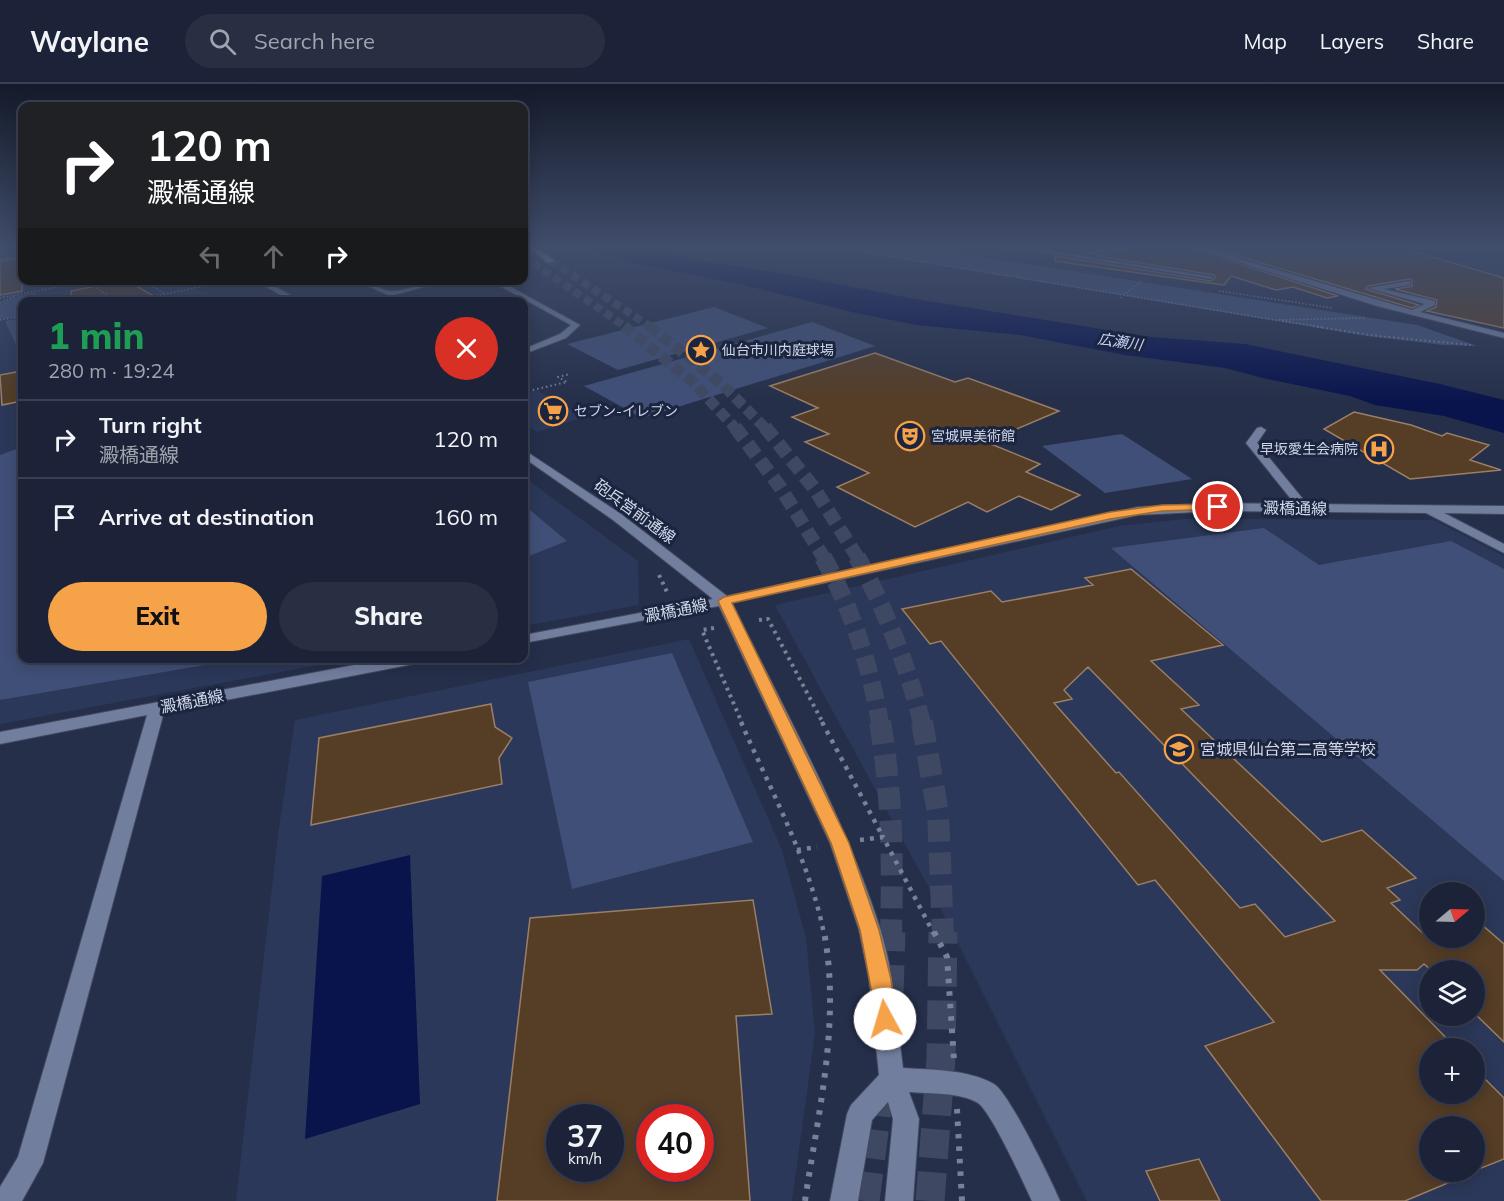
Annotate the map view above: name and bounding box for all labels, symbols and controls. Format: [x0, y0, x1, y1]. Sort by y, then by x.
search box [185, 14, 605, 68]
text: Waylane [30, 24, 149, 59]
icon: search [206, 25, 239, 58]
text: Search here [254, 27, 375, 55]
text: Map [1244, 28, 1287, 54]
text: Layers [1320, 28, 1384, 54]
text: Share [1417, 28, 1474, 54]
text: 120 m [147, 119, 272, 172]
icon: right [48, 126, 126, 204]
text: 澱橋通線 [147, 175, 255, 209]
icon: left [194, 240, 227, 273]
icon: ahead [257, 240, 290, 273]
icon: right [320, 240, 353, 273]
text: 1 min [48, 313, 144, 358]
button: close [435, 317, 498, 380]
water label: 広瀬川 [1096, 329, 1146, 355]
place icon: 仙台市川内庭球場 [685, 334, 717, 366]
place label: 仙台市川内庭球場 [722, 341, 834, 359]
text: 280 m · 19:24 [48, 358, 174, 383]
supermarket icon: セブン-イレブン [537, 395, 569, 427]
place label: セブン-イレブン [574, 402, 678, 420]
text: Turn right [99, 411, 202, 439]
theatre icon: 宮城県美術館 [894, 420, 926, 452]
icon: right [48, 423, 81, 456]
text: 120 m [433, 425, 498, 453]
place label: 宮城県美術館 [931, 427, 1015, 445]
hospital icon: 早坂愛生会病院 [1363, 433, 1395, 465]
place label: 早坂愛生会病院 [1260, 440, 1358, 458]
text: 澱橋通線 [99, 442, 179, 467]
street label: 砲兵営前通線 [590, 475, 680, 547]
pin [1192, 481, 1243, 532]
icon: arrive [1201, 490, 1234, 523]
street label: 澱橋通線 [1263, 497, 1327, 519]
icon: arrive [48, 501, 81, 534]
text: Arrive at destination [99, 503, 314, 531]
text: 160 m [433, 503, 498, 531]
button: Exit [48, 582, 267, 651]
button: Share [279, 582, 498, 651]
street label: 澱橋通線 [643, 594, 709, 626]
street label: 澱橋通線 [159, 685, 225, 717]
school or university icon: 宮城県仙台第二高等学校 [1163, 733, 1195, 765]
place label: 宮城県仙台第二高等学校 [1200, 739, 1376, 759]
north arrow [1419, 882, 1485, 948]
map controls [1419, 882, 1485, 1182]
button: layers [1419, 960, 1485, 1026]
position arrow [853, 987, 917, 1051]
button: + [1419, 1038, 1485, 1104]
speed limit sign: 40 [636, 1104, 714, 1182]
button: − [1419, 1116, 1485, 1182]
text: 37 [567, 1117, 603, 1155]
text: km/h [568, 1149, 602, 1168]

